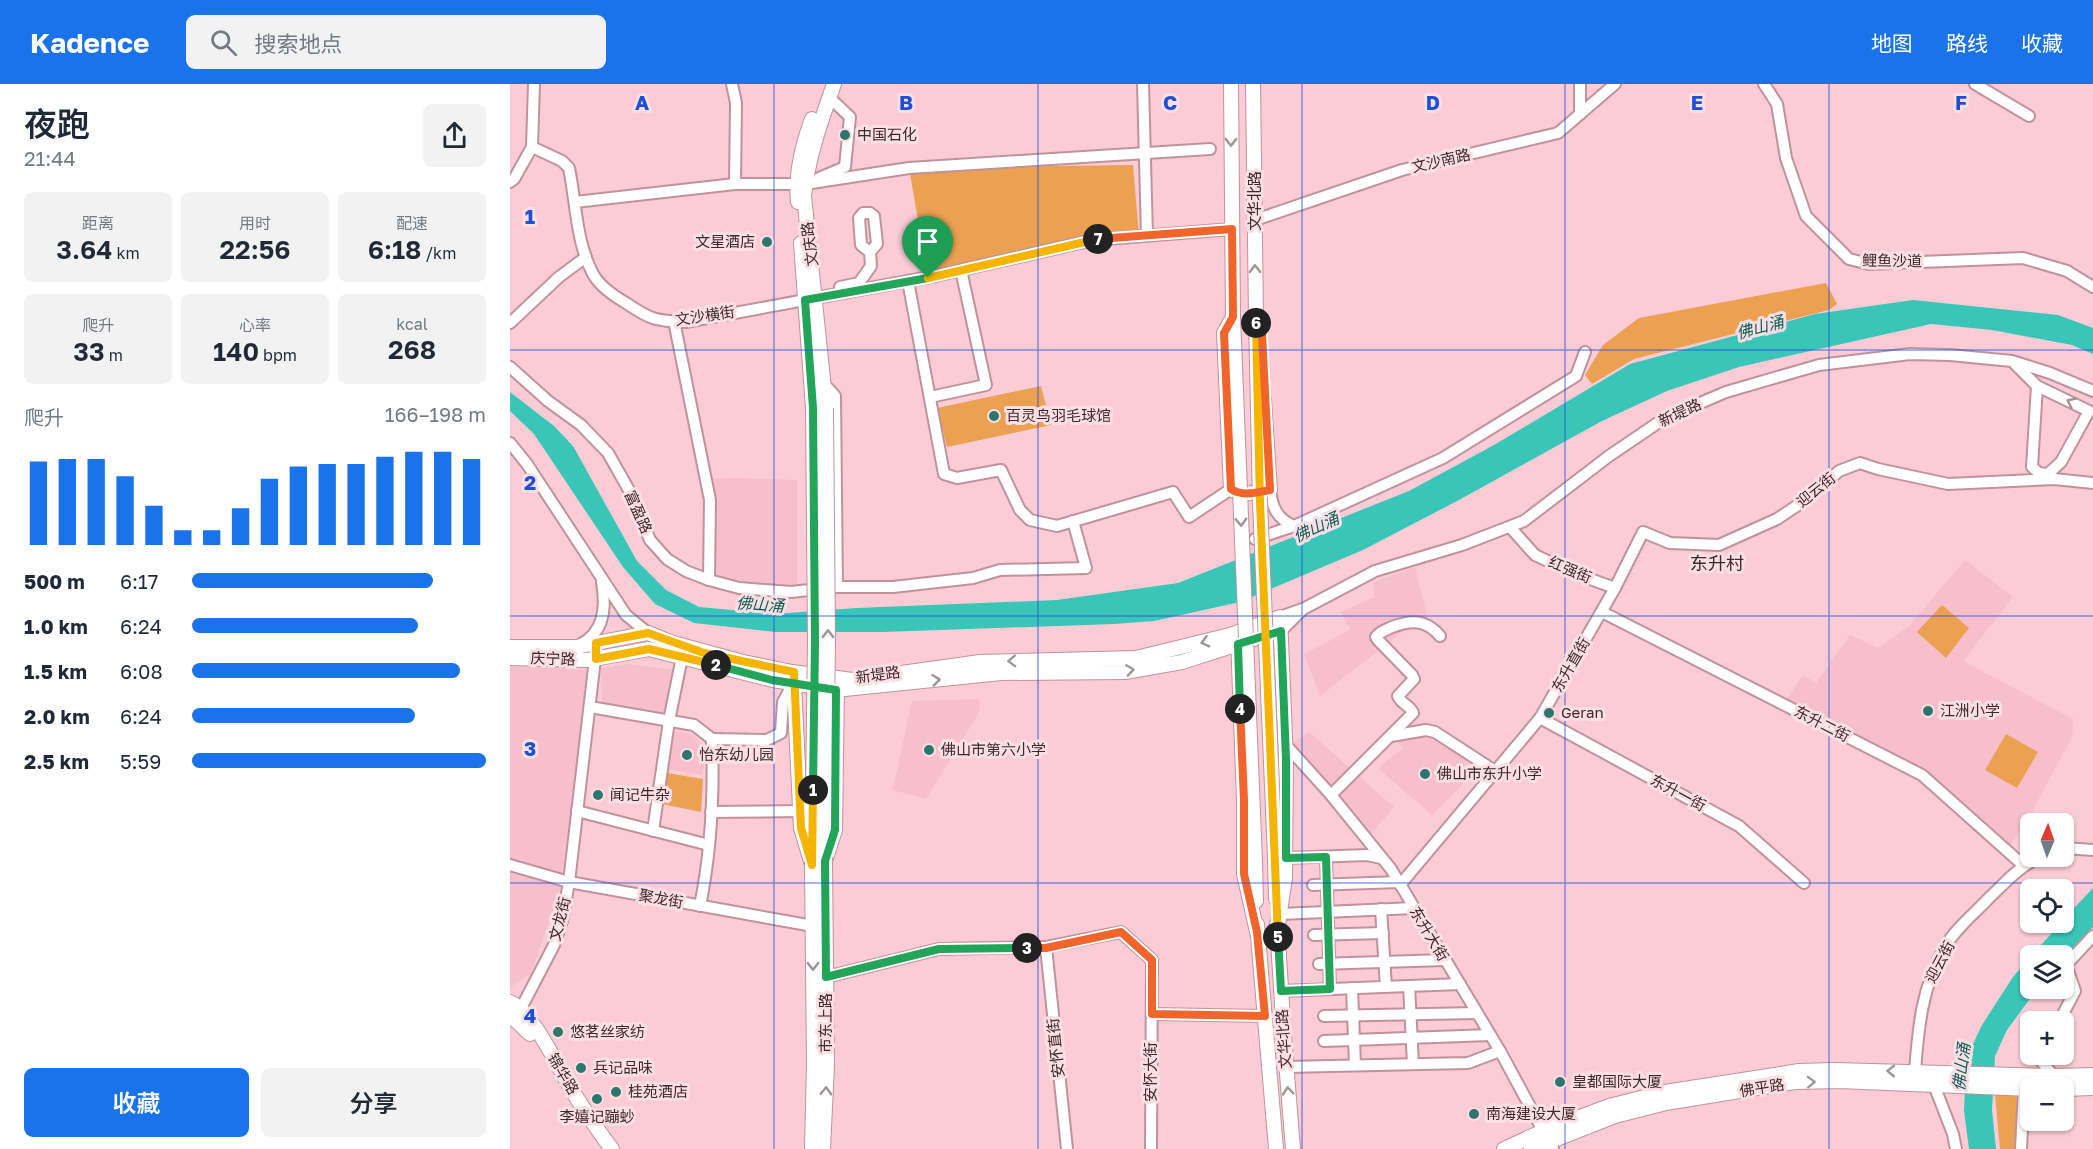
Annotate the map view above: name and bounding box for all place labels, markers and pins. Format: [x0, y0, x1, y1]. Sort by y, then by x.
place label: 中国石化 [857, 125, 917, 143]
marker: 中国石化 [838, 128, 852, 142]
pin [902, 216, 953, 278]
pin: 7 [1083, 224, 1113, 254]
place label: 文星酒店 [695, 232, 755, 250]
marker: 文星酒店 [760, 235, 774, 249]
pin: 6 [1241, 308, 1271, 338]
place label: 百灵鸟羽毛球馆 [1006, 406, 1111, 424]
marker: 百灵鸟羽毛球馆 [987, 409, 1001, 423]
pin: 2 [701, 650, 731, 680]
pin: 4 [1225, 694, 1255, 724]
place label: 江洲小学 [1940, 701, 2000, 719]
place label: Geran [1561, 703, 1604, 721]
marker: 江洲小学 [1921, 704, 1935, 718]
marker: Geran [1542, 706, 1556, 720]
place label: 佛山市第六小学 [941, 740, 1046, 758]
marker: 佛山市第六小学 [922, 743, 936, 757]
place label: 怡东幼儿园 [699, 745, 774, 763]
marker: 怡东幼儿园 [680, 748, 694, 762]
place label: 佛山市东升小学 [1437, 764, 1542, 782]
marker: 佛山市东升小学 [1418, 767, 1432, 781]
pin: 1 [798, 775, 828, 805]
place label: 闻记牛杂 [610, 785, 670, 803]
marker: 闻记牛杂 [591, 788, 605, 802]
pin: 5 [1263, 922, 1293, 952]
pin: 3 [1012, 933, 1042, 963]
place label: 悠茗丝家纺 [570, 1022, 645, 1040]
marker: 悠茗丝家纺 [551, 1025, 565, 1039]
place label: 兵记品味 [593, 1058, 653, 1076]
marker: 兵记品味 [574, 1061, 588, 1075]
place label: 皇都国际大厦 [1572, 1072, 1662, 1090]
marker: 皇都国际大厦 [1553, 1075, 1567, 1089]
place label: 桂苑酒店 [628, 1082, 688, 1100]
marker: 桂苑酒店 [609, 1085, 623, 1099]
marker: 李嬉记蹦䖢 [590, 1092, 604, 1106]
place label: 南海建设大厦 [1486, 1104, 1576, 1122]
place label: 李嬉记蹦䖢 [559, 1107, 635, 1125]
marker: 南海建设大厦 [1467, 1107, 1481, 1121]

